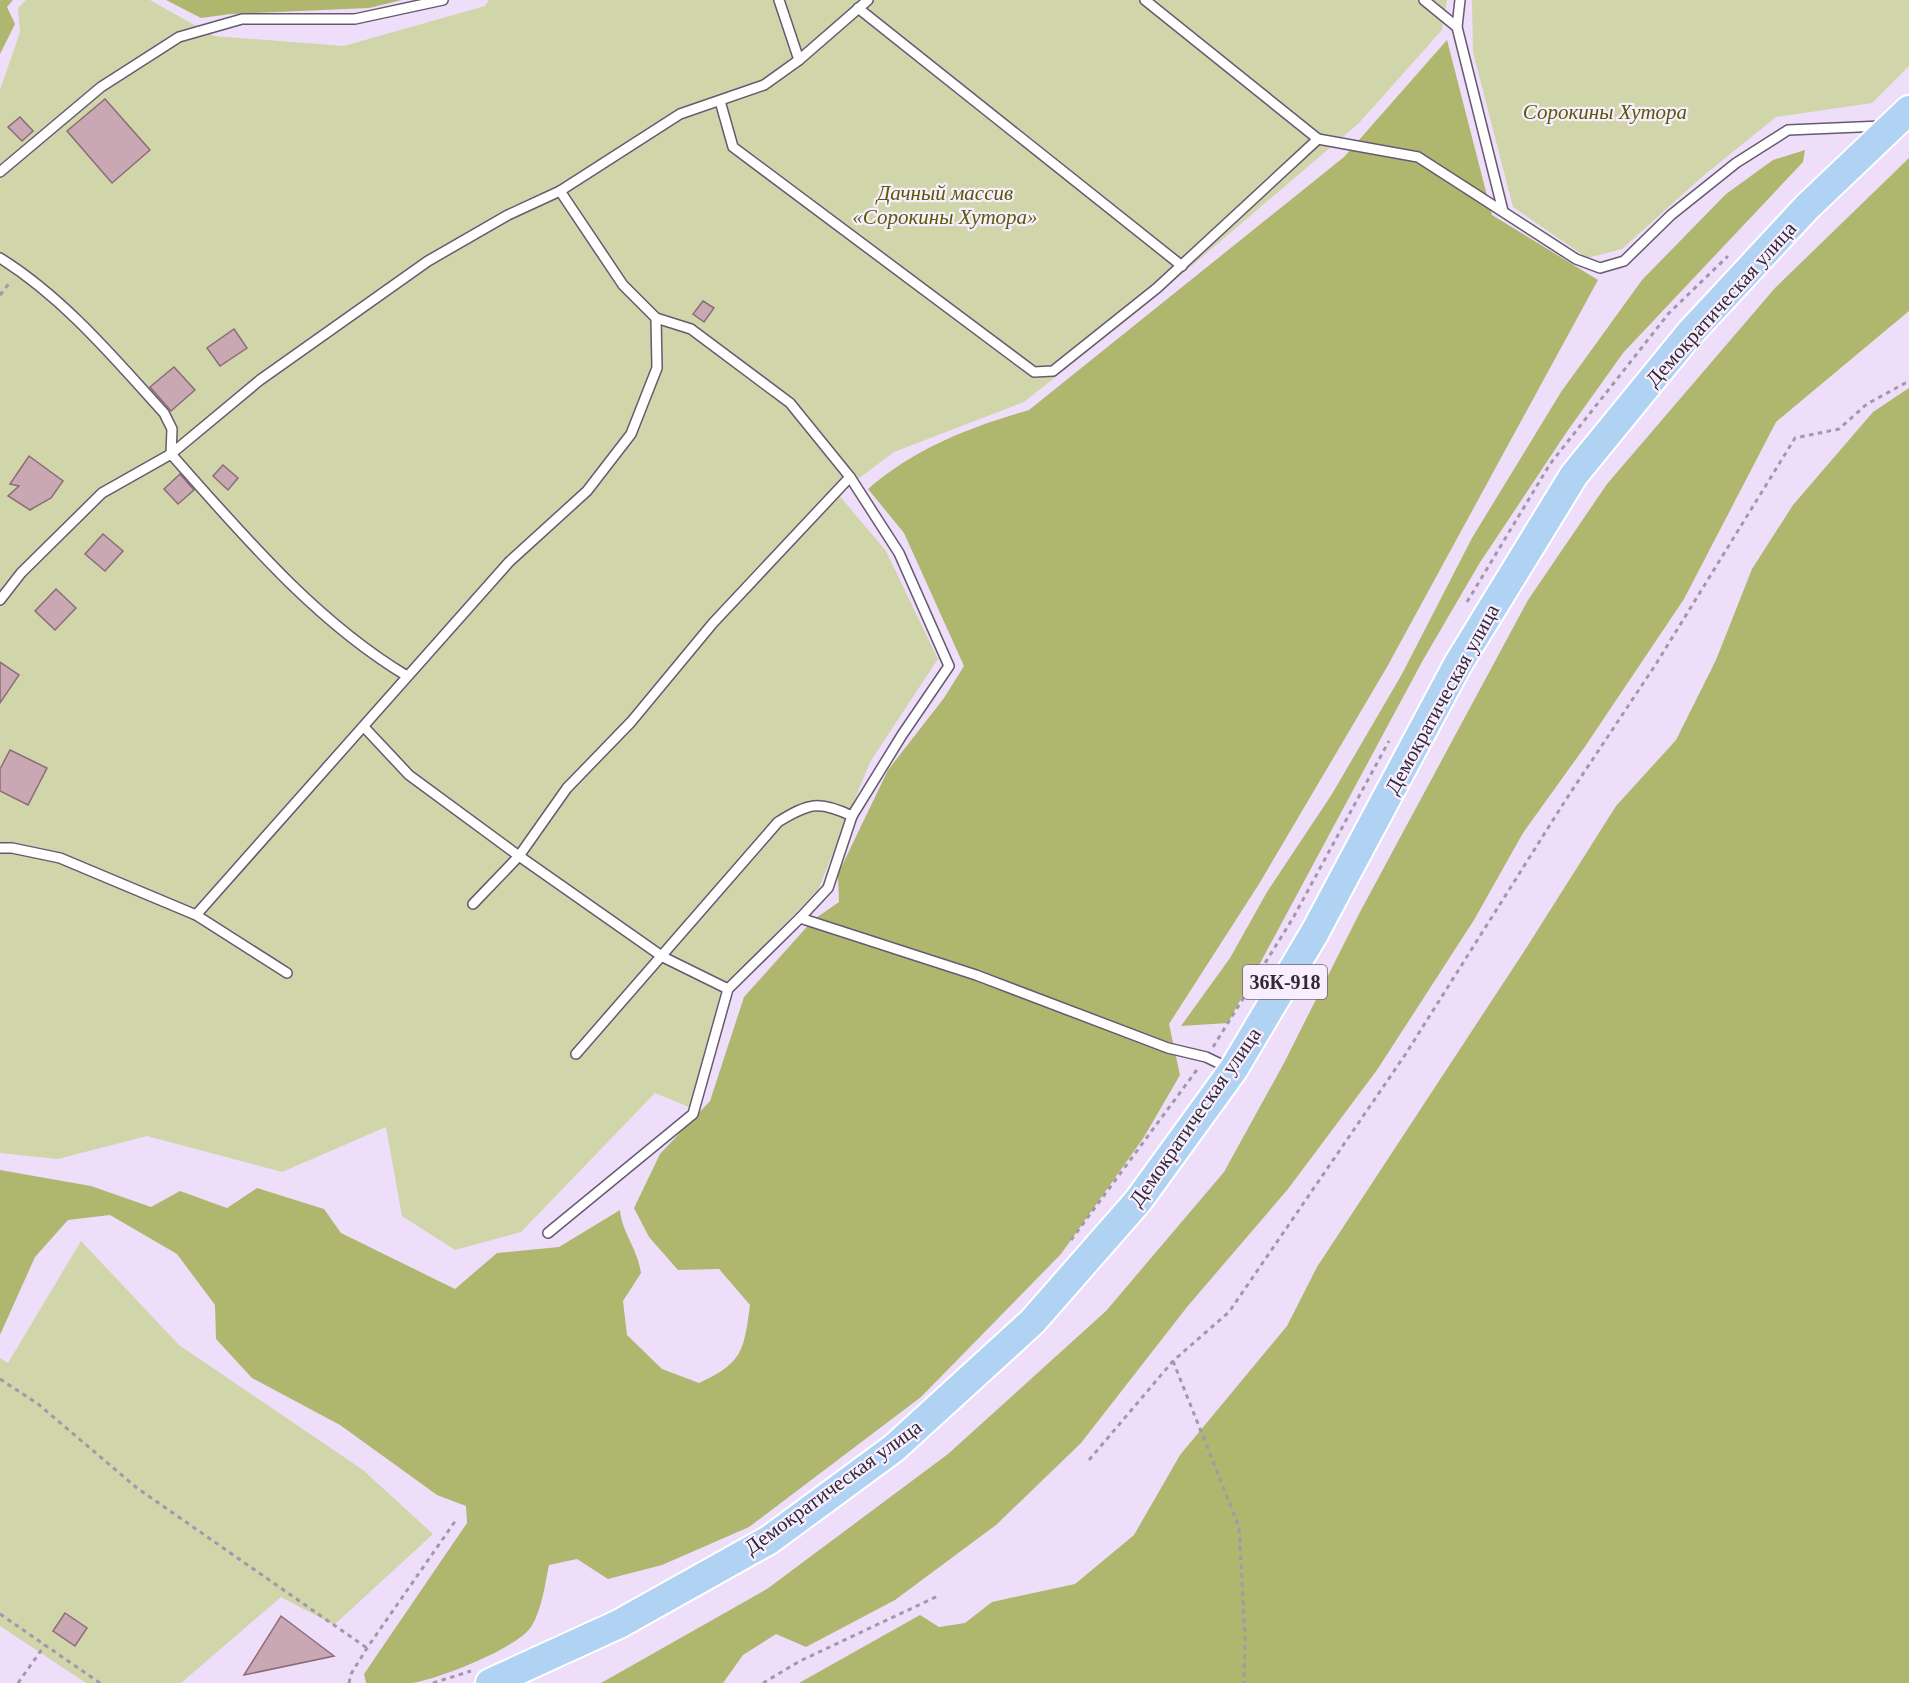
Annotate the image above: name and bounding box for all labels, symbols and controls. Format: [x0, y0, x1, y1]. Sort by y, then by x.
park label: Сорокины Хутора [1523, 100, 1687, 124]
park label: Дачный массив «Сорокины Хутора» [852, 181, 1038, 229]
street label: Демократическая улица [1641, 216, 1802, 391]
street label: Демократическая улица [1380, 599, 1505, 798]
road number: 36К-918 [1243, 965, 1327, 999]
street label: Демократическая улица [1124, 1022, 1266, 1211]
street label: Демократическая улица [740, 1414, 927, 1559]

